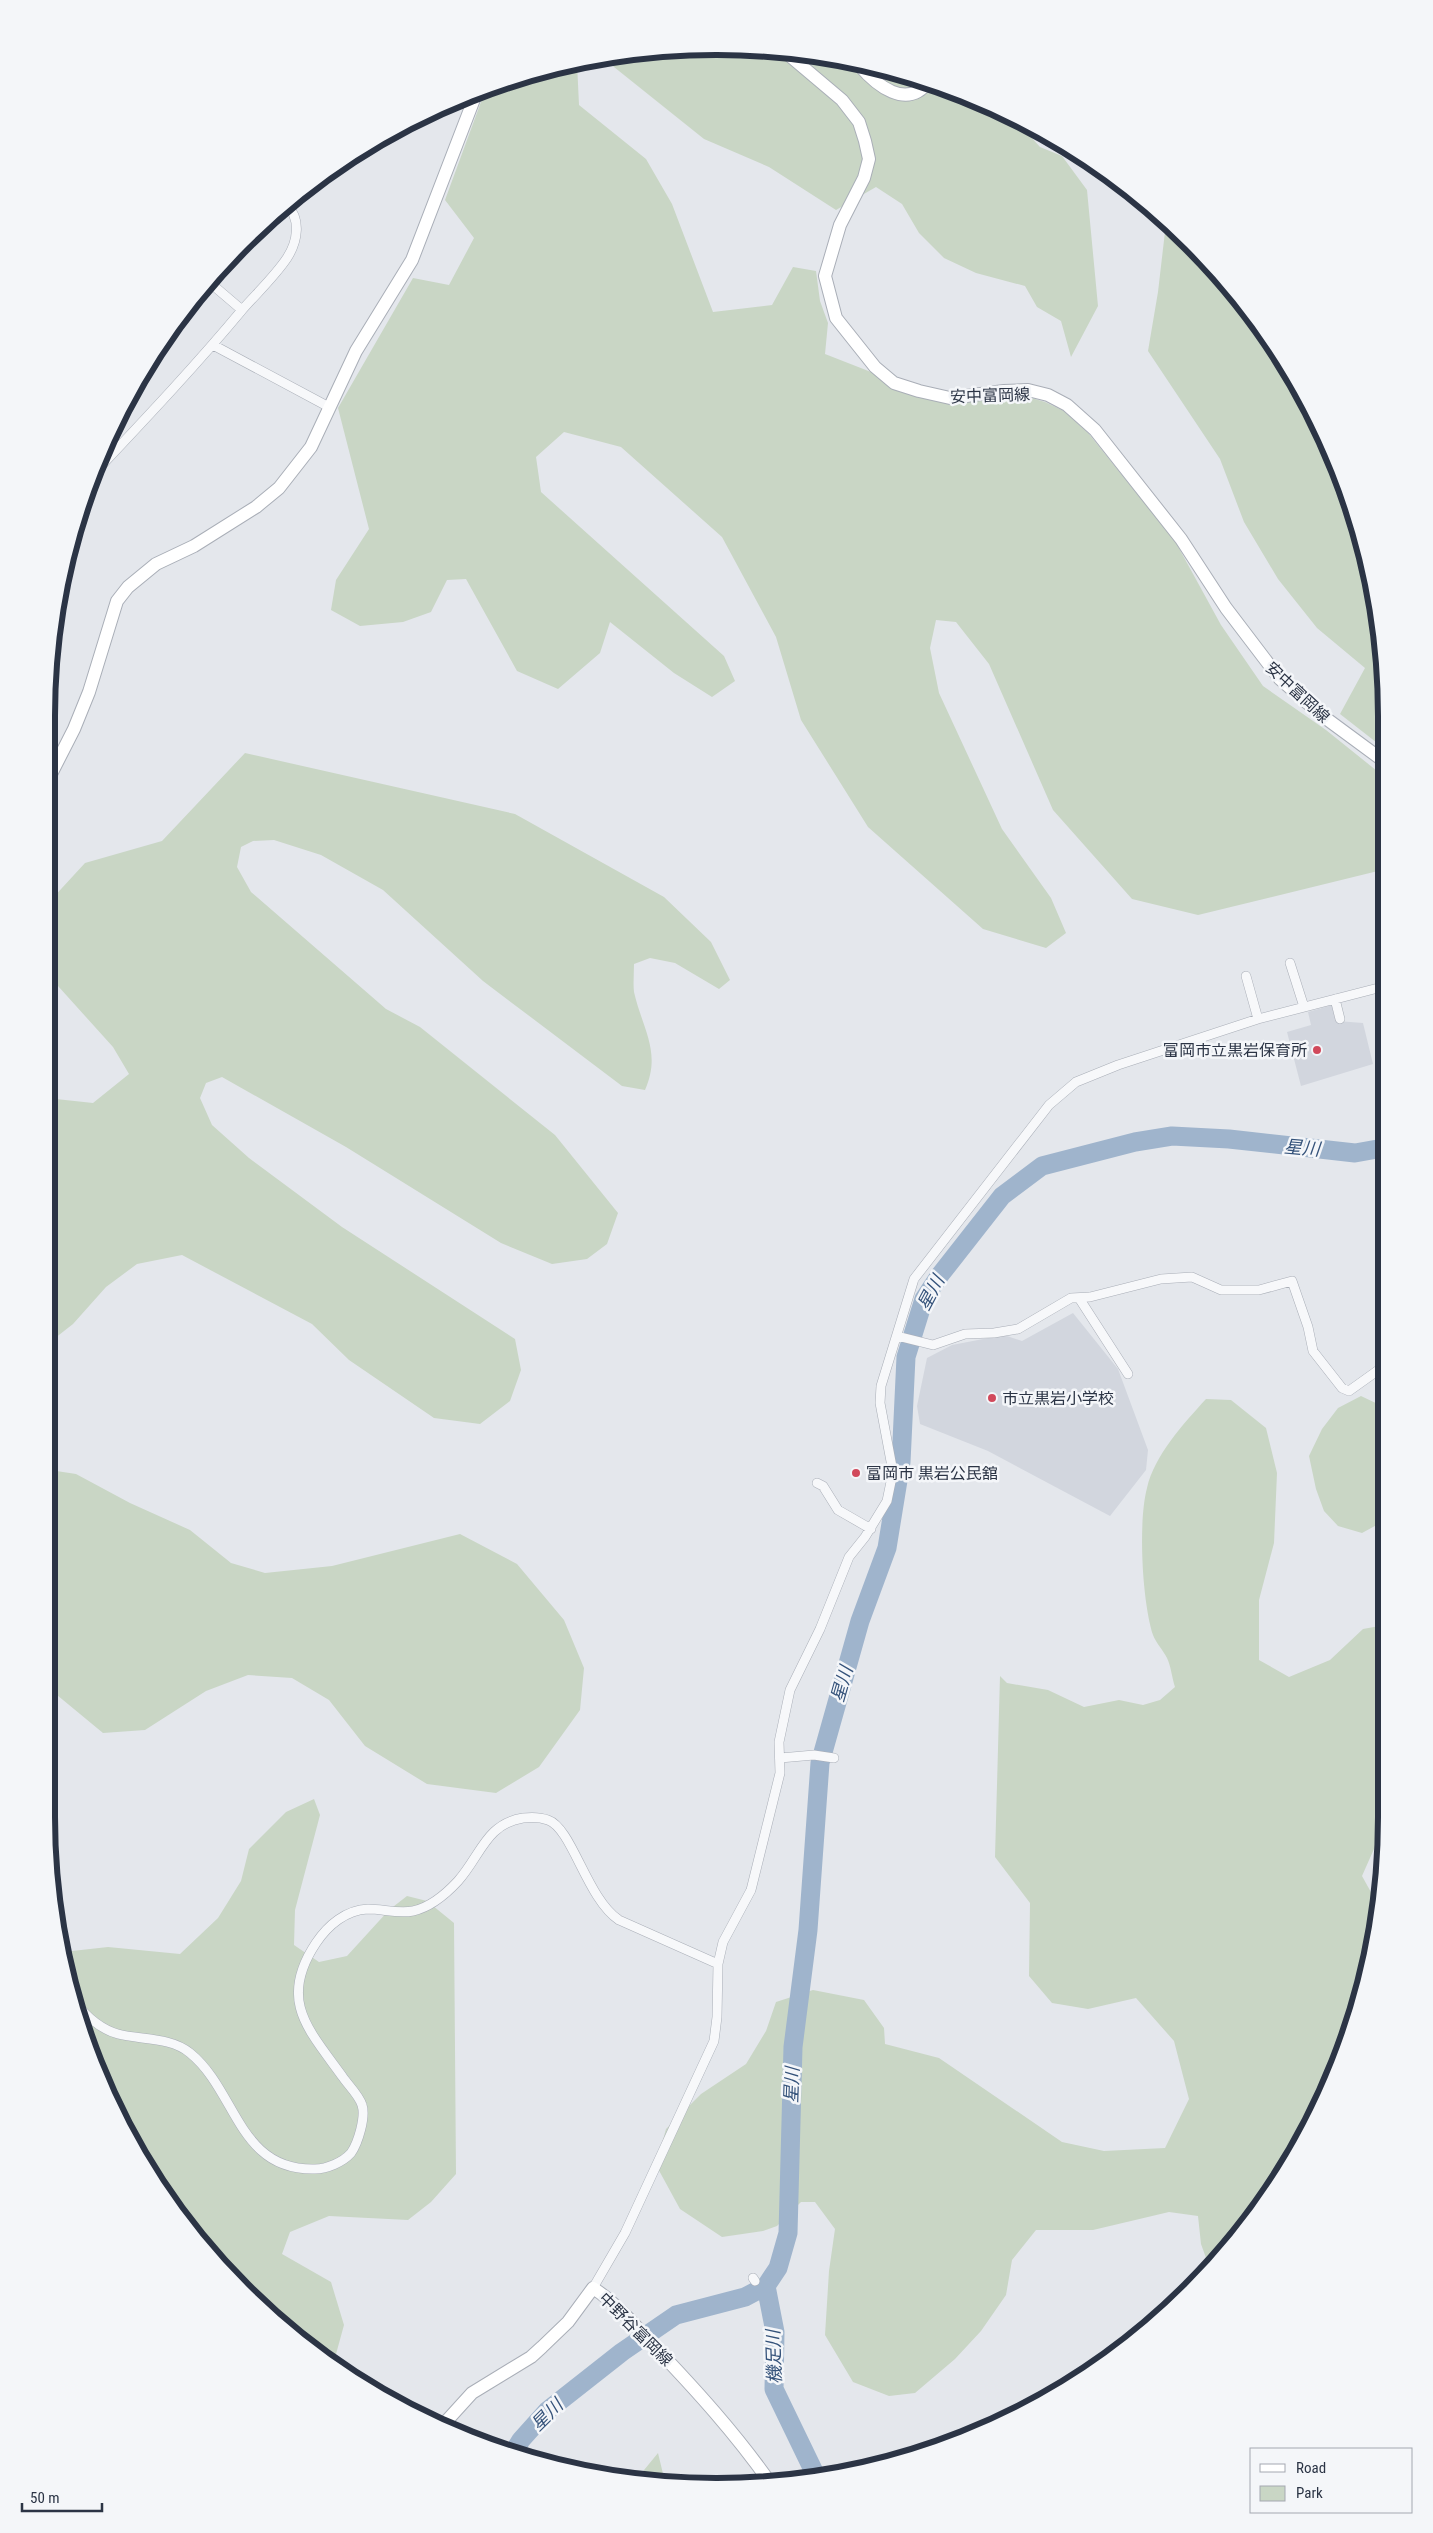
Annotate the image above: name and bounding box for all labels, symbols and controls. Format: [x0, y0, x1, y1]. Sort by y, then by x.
street label: 安中富岡線 [950, 385, 1030, 406]
street label: 安中富岡線 [1262, 658, 1333, 727]
place label: 富岡市立黒岩保育所 [1163, 1041, 1307, 1060]
marker: 富岡市立黒岩保育所 [1311, 1044, 1323, 1056]
water label: 星川 [1283, 1135, 1323, 1160]
water label: 星川 [913, 1270, 949, 1314]
place label: 市立黒岩小学校 [1002, 1389, 1114, 1408]
marker: 市立黒岩小学校 [986, 1392, 998, 1404]
place label: 富岡市 黒岩公民舘 [866, 1464, 998, 1483]
marker: 富岡市 黒岩公民舘 [850, 1467, 862, 1479]
water label: 星川 [826, 1662, 857, 1704]
water label: 星川 [780, 2065, 803, 2103]
street label: 中野谷富岡線 [595, 2289, 676, 2370]
water label: 機足川 [762, 2328, 785, 2384]
water label: 星川 [526, 2393, 568, 2435]
legend [1250, 2448, 1413, 2513]
text: Road [1296, 2459, 1326, 2477]
scale bar [22, 2480, 102, 2512]
text: Park [1296, 2484, 1323, 2502]
text: 50 m [30, 2489, 60, 2507]

